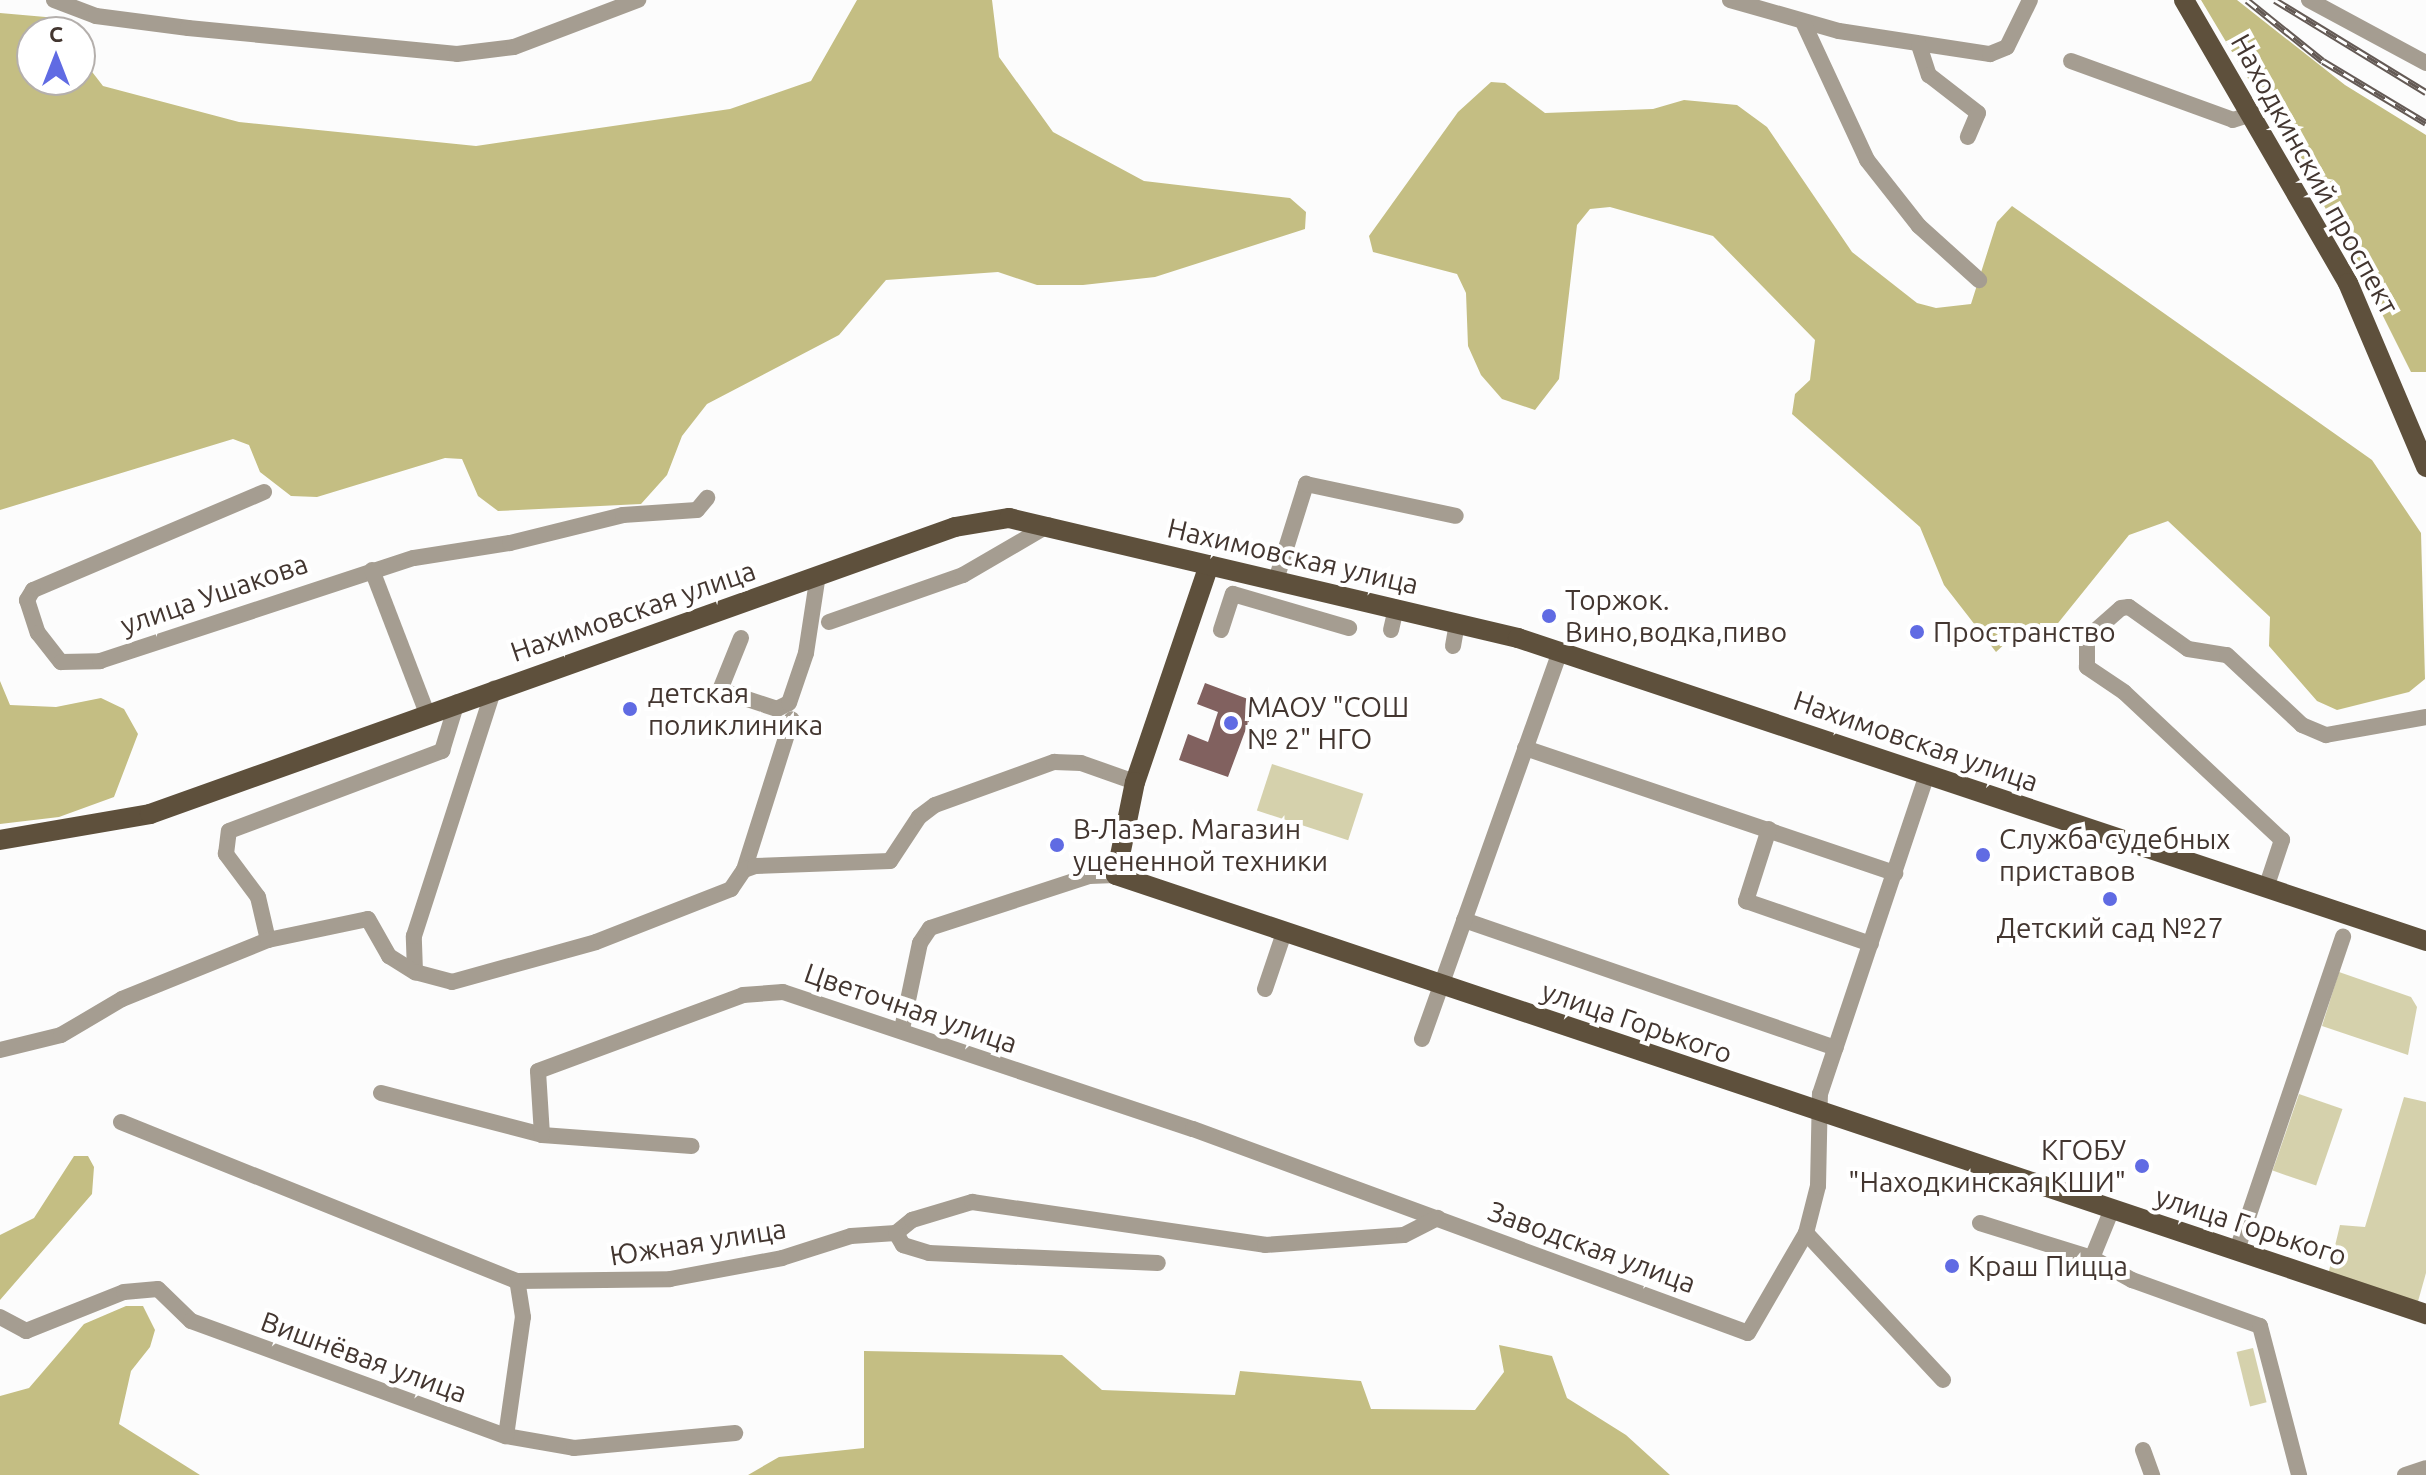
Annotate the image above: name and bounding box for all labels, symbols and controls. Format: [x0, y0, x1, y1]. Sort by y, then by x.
north arrow [16, 16, 96, 96]
text: С [49, 21, 63, 46]
street label: Находкинский проспект [2224, 28, 2406, 320]
street label: Нахимовская улица [1164, 511, 1422, 601]
street label: улица Ушакова [116, 546, 312, 642]
street label: Нахимовская улица [506, 553, 760, 669]
place label: Торжок. Вино,водка,пиво [1565, 583, 1787, 649]
marker: Торжок. Вино,водка,пиво [1540, 607, 1558, 625]
place label: Пространство [1933, 615, 2116, 649]
marker: Пространство [1908, 623, 1926, 641]
place label: детская поликлиника [648, 676, 823, 742]
street label: Нахимовская улица [1789, 683, 2043, 799]
place label: МАОУ "СОШ № 2" НГО [1247, 690, 1409, 756]
marker: детская поликлиника [619, 698, 641, 720]
marker: МАОУ "СОШ № 2" НГО [1222, 714, 1240, 732]
place label: В-Лазер. Магазин уцененной техники [1073, 812, 1328, 878]
place label: Служба судебных приставов [1999, 822, 2231, 888]
marker: В-Лазер. Магазин уцененной техники [1048, 836, 1066, 854]
marker: Служба судебных приставов [1974, 846, 1992, 864]
marker: Детский сад №27 [2101, 890, 2119, 908]
place label: Детский сад №27 [1996, 911, 2224, 945]
street label: Цветочная улица [800, 956, 1022, 1060]
street label: улица Горького [1537, 974, 1737, 1070]
place label: КГОБУ "Находкинская КШИ" [1848, 1133, 2126, 1199]
marker: КГОБУ "Находкинская КШИ" [2133, 1157, 2151, 1175]
street label: улица Горького [2151, 1179, 2351, 1273]
street label: Заводская улица [1484, 1194, 1700, 1300]
street label: Южная улица [607, 1211, 789, 1273]
place label: Краш Пицца [1968, 1249, 2128, 1283]
marker: Краш Пицца [1943, 1257, 1961, 1275]
street label: Вишнёвая улица [256, 1304, 472, 1410]

